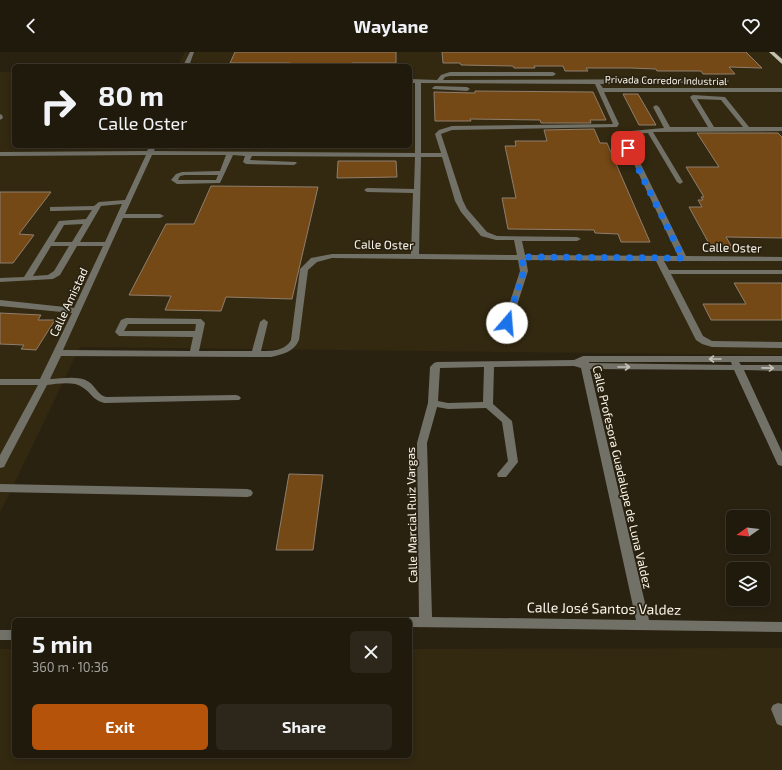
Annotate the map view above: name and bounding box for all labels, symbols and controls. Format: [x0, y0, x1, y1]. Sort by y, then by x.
icon: back [20, 15, 42, 37]
text: Waylane [354, 15, 428, 37]
icon: heart [740, 15, 762, 37]
street label: Privada Corredor Industrial [605, 73, 727, 87]
text: 80 m [98, 78, 164, 112]
icon: right [32, 80, 84, 132]
text: Calle Oster [98, 112, 187, 134]
pin [611, 131, 645, 165]
icon: arrive [617, 137, 639, 159]
street label: Calle Oster [354, 236, 414, 252]
street label: Calle Oster [702, 239, 762, 255]
street label: Calle Amistad [46, 265, 90, 339]
position arrow [486, 302, 528, 344]
one-way arrow [709, 355, 722, 363]
one-way arrow [617, 363, 630, 371]
street label: Calle Profesora Guadalupe de Luna Valdez [590, 364, 656, 590]
one-way arrow [761, 364, 774, 372]
street label: Calle Marcial Ruiz Vargas [403, 447, 419, 583]
north arrow [726, 510, 770, 554]
map controls [726, 510, 770, 606]
button: layers [726, 562, 770, 606]
street label: Calle José Santos Valdez [527, 598, 681, 618]
text: 5 min [32, 629, 93, 658]
button: close [350, 631, 392, 673]
text: 360 m · 10:36 [32, 659, 108, 675]
button: Exit [32, 704, 208, 750]
button: Share [216, 704, 392, 750]

